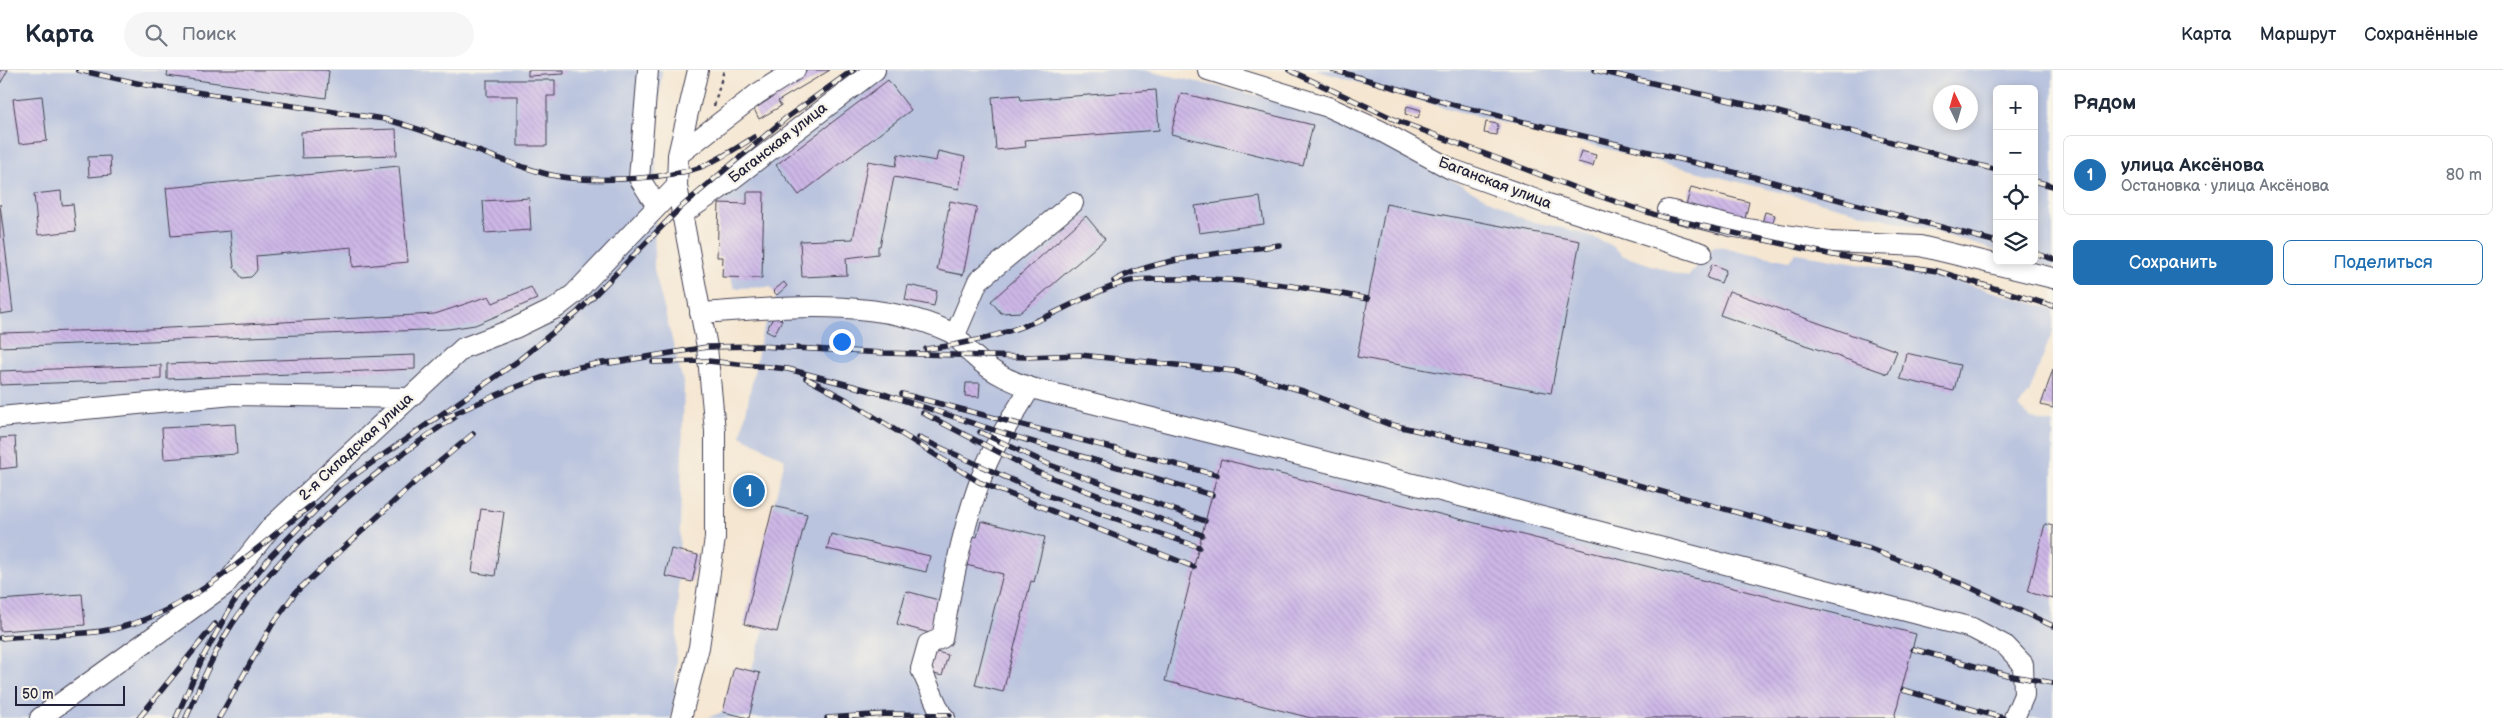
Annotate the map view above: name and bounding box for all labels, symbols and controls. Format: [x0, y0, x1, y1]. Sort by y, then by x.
search box [124, 12, 474, 57]
text: Карта [25, 20, 94, 49]
icon: search [142, 21, 170, 49]
text: Поиск [182, 23, 236, 46]
text: Карта [2181, 24, 2232, 45]
text: Маршрут [2260, 24, 2336, 45]
text: Сохранённые [2364, 24, 2478, 45]
north arrow [1933, 85, 1978, 130]
map controls [1993, 85, 2038, 265]
button: + [1993, 85, 2038, 130]
text: Рядом [2073, 90, 2136, 115]
street label: Баганская улица [725, 99, 831, 187]
button: − [1993, 130, 2038, 175]
street label: Баганская улица [1436, 153, 1555, 213]
text: улица Аксёнова [2121, 154, 2264, 177]
text: 1 [2087, 166, 2093, 185]
text: 80 m [2446, 166, 2482, 185]
button: locate [1993, 175, 2038, 220]
text: Остановка · улица Аксёнова [2121, 177, 2329, 196]
button: layers [1993, 220, 2038, 265]
button: Сохранить [2073, 240, 2273, 285]
button: Поделиться [2283, 240, 2483, 285]
your location [829, 329, 855, 355]
street label: 2-я Складская улица [295, 389, 417, 505]
pin: 1 [733, 472, 765, 510]
scale bar [15, 683, 125, 706]
text: 50 m [22, 686, 54, 703]

